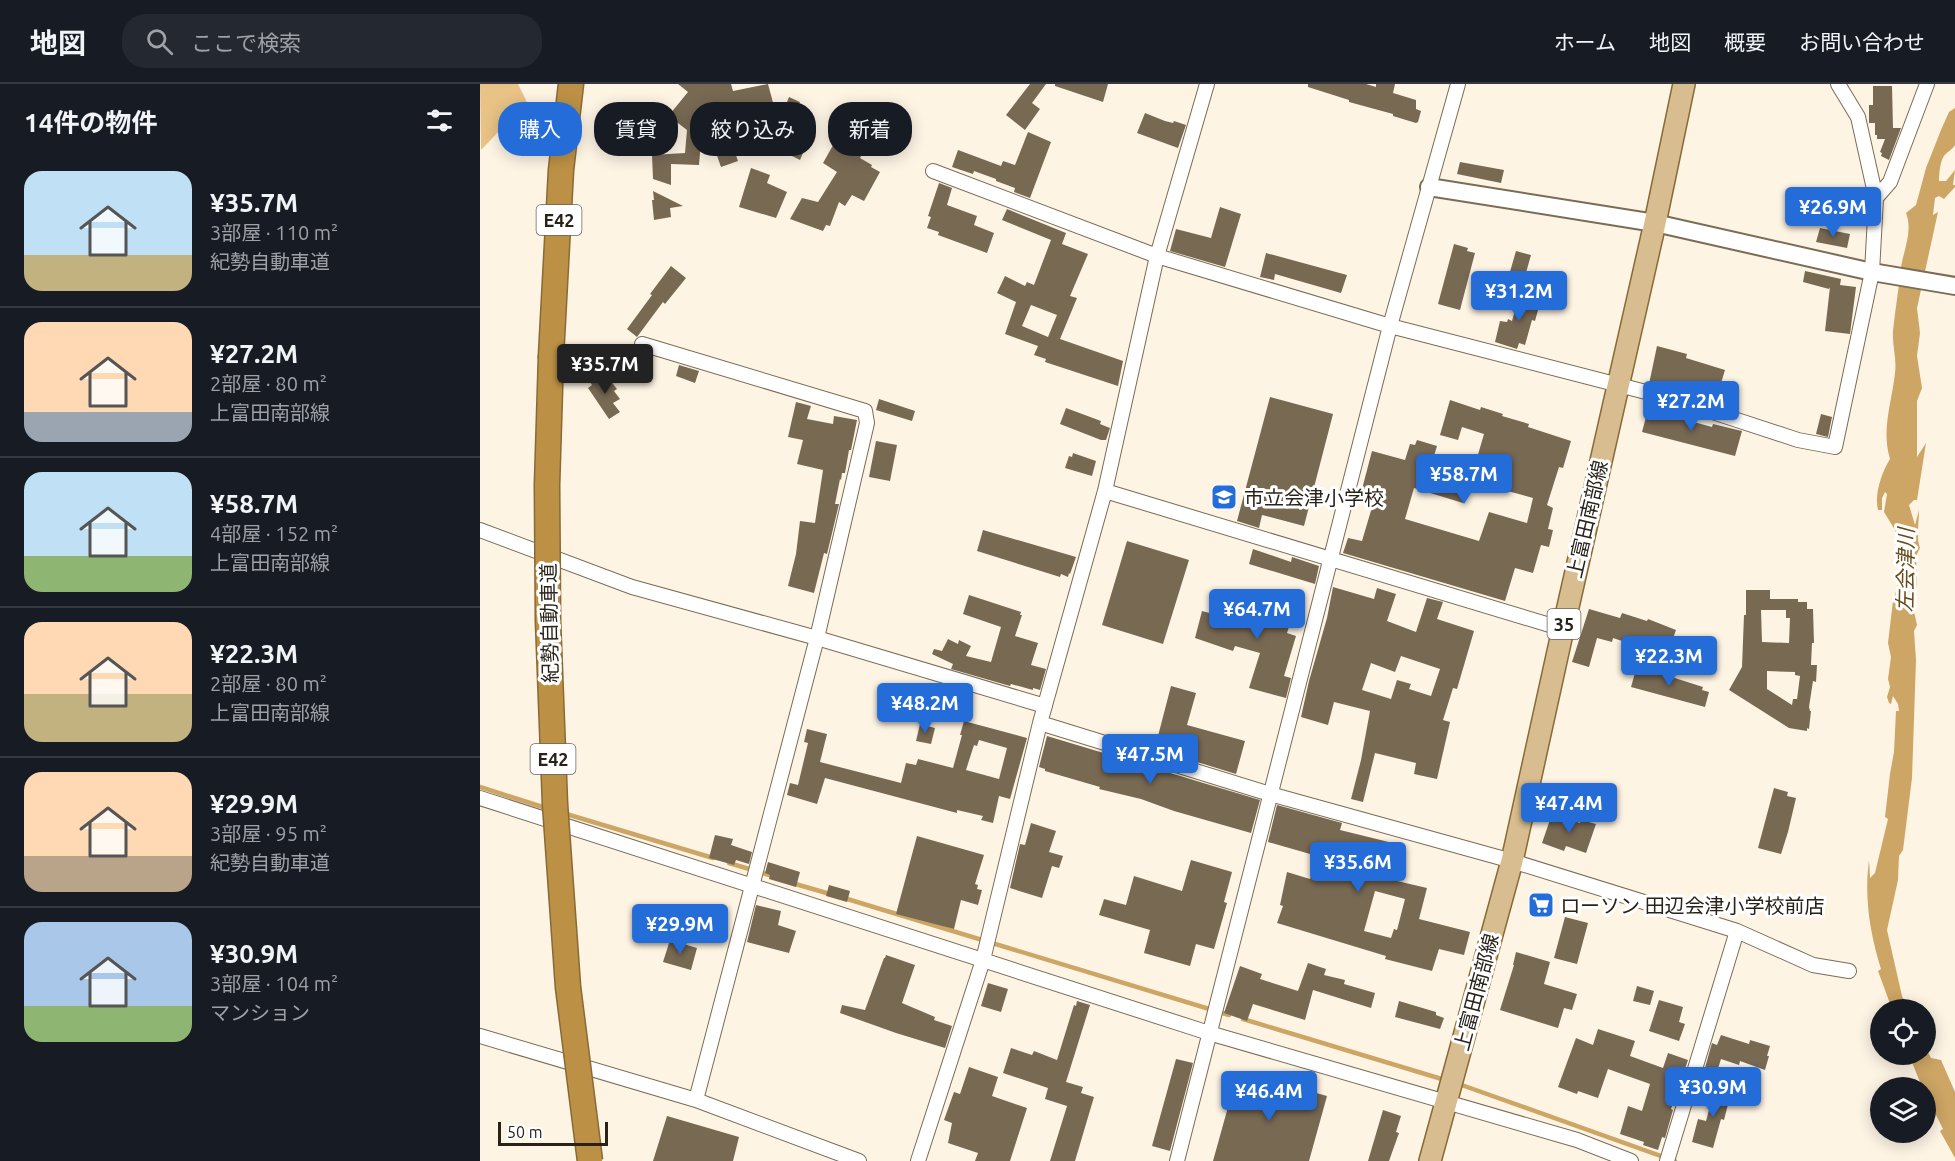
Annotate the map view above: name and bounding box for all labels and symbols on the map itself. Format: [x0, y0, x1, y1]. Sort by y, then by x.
pin: ¥26.9M [1784, 187, 1882, 238]
road number: E42 [536, 205, 581, 235]
pin: ¥31.2M [1470, 271, 1568, 322]
pin: ¥35.7M [556, 344, 654, 395]
pin: ¥27.2M [1642, 381, 1740, 432]
pin: ¥58.7M [1415, 454, 1513, 505]
street label: 上富田南部線 [1562, 458, 1612, 580]
school or university icon: 市立会津小学校 [1209, 482, 1239, 512]
place label: 市立会津小学校 [1244, 486, 1384, 509]
water label: 左会津川 [1892, 526, 1918, 612]
street label: 紀勢自動車道 [536, 563, 562, 683]
pin: ¥64.7M [1208, 589, 1306, 640]
road number: 35 [1548, 609, 1580, 639]
pin: ¥22.3M [1620, 636, 1718, 687]
pin: ¥48.2M [876, 683, 974, 734]
pin: ¥47.5M [1101, 734, 1199, 785]
road number: E42 [530, 744, 576, 774]
pin: ¥47.4M [1520, 783, 1618, 834]
pin: ¥35.6M [1309, 842, 1407, 893]
supermarket icon: ローソン 田辺会津小学校前店 [1526, 890, 1556, 920]
place label: ローソン 田辺会津小学校前店 [1560, 894, 1825, 917]
pin: ¥29.9M [631, 904, 729, 955]
street label: 上富田南部線 [1449, 931, 1503, 1053]
pin: ¥30.9M [1664, 1067, 1762, 1118]
pin: ¥46.4M [1220, 1071, 1318, 1122]
scale bar [498, 1119, 608, 1146]

